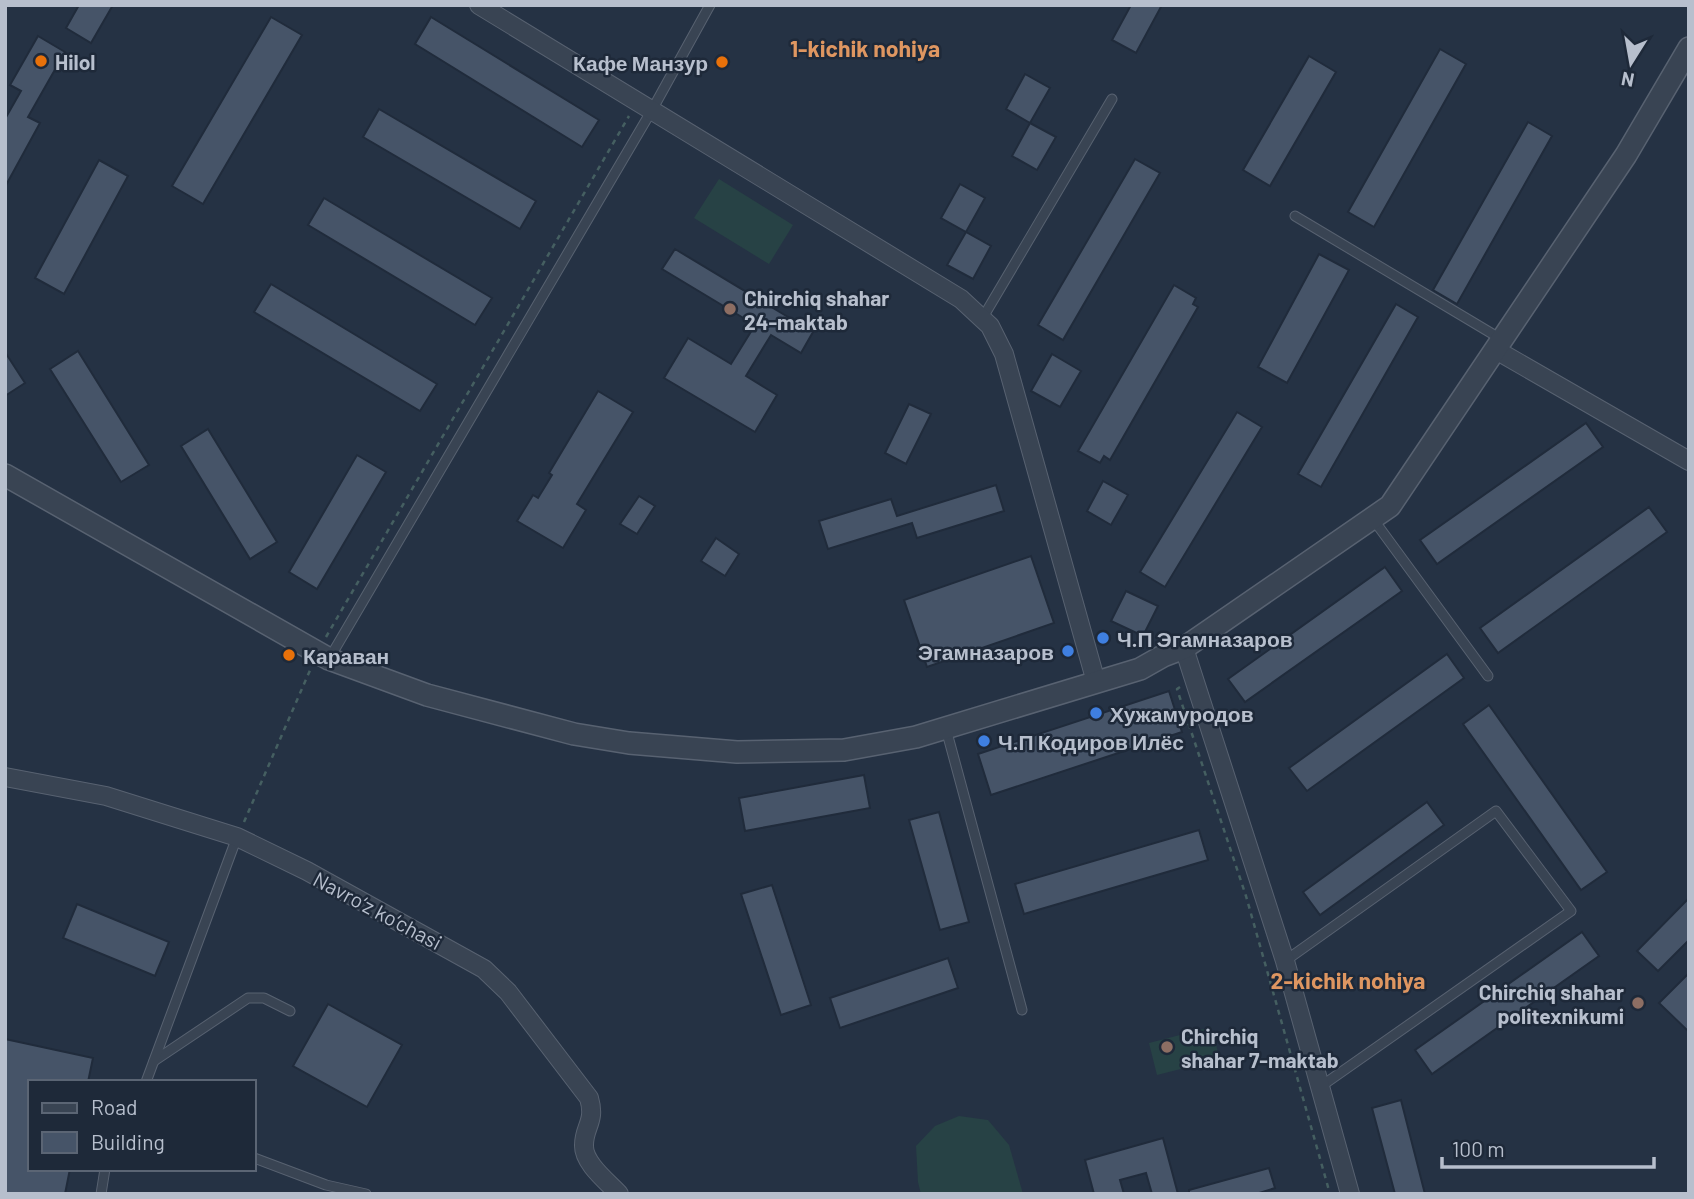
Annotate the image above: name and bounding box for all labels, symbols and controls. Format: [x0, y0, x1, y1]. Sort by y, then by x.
north arrow [1596, 28, 1666, 98]
district label: 1-kichik nohiya [790, 34, 940, 62]
place label: Hilol [55, 49, 96, 74]
place label: Кафе Манзур [573, 50, 708, 75]
marker: Hilol [33, 53, 49, 69]
marker: Кафе Манзур [714, 54, 730, 70]
text: N [1619, 68, 1636, 93]
place label: Chirchiq shahar 24-maktab [744, 285, 889, 334]
marker: Chirchiq shahar 24-maktab [722, 301, 738, 317]
place label: Ч.П Эгамназаров [1117, 626, 1293, 651]
marker: Ч.П Эгамназаров [1095, 630, 1111, 646]
place label: Эгамназаров [918, 639, 1054, 664]
place label: Караван [303, 643, 389, 668]
marker: Эгамназаров [1060, 643, 1076, 659]
marker: Караван [281, 647, 297, 663]
place label: Хужамуродов [1110, 701, 1254, 726]
marker: Хужамуродов [1088, 705, 1104, 721]
place label: Ч.П Кодиров Илёс [998, 729, 1184, 754]
marker: Ч.П Кодиров Илёс [976, 733, 992, 749]
street label: Navro‘z ko‘chasi [309, 866, 447, 954]
district label: 2-kichik nohiya [1271, 966, 1425, 994]
place label: Chirchiq shahar politexnikumi [1479, 979, 1624, 1028]
marker: Chirchiq shahar politexnikumi [1630, 995, 1646, 1011]
place label: Chirchiq shahar 7-maktab [1181, 1023, 1339, 1072]
marker: Chirchiq shahar 7-maktab [1159, 1039, 1175, 1055]
legend [28, 1080, 256, 1171]
text: Road [91, 1094, 137, 1119]
scale bar [1442, 1126, 1654, 1170]
text: Building [91, 1129, 165, 1154]
text: 100 m [1452, 1136, 1505, 1161]

